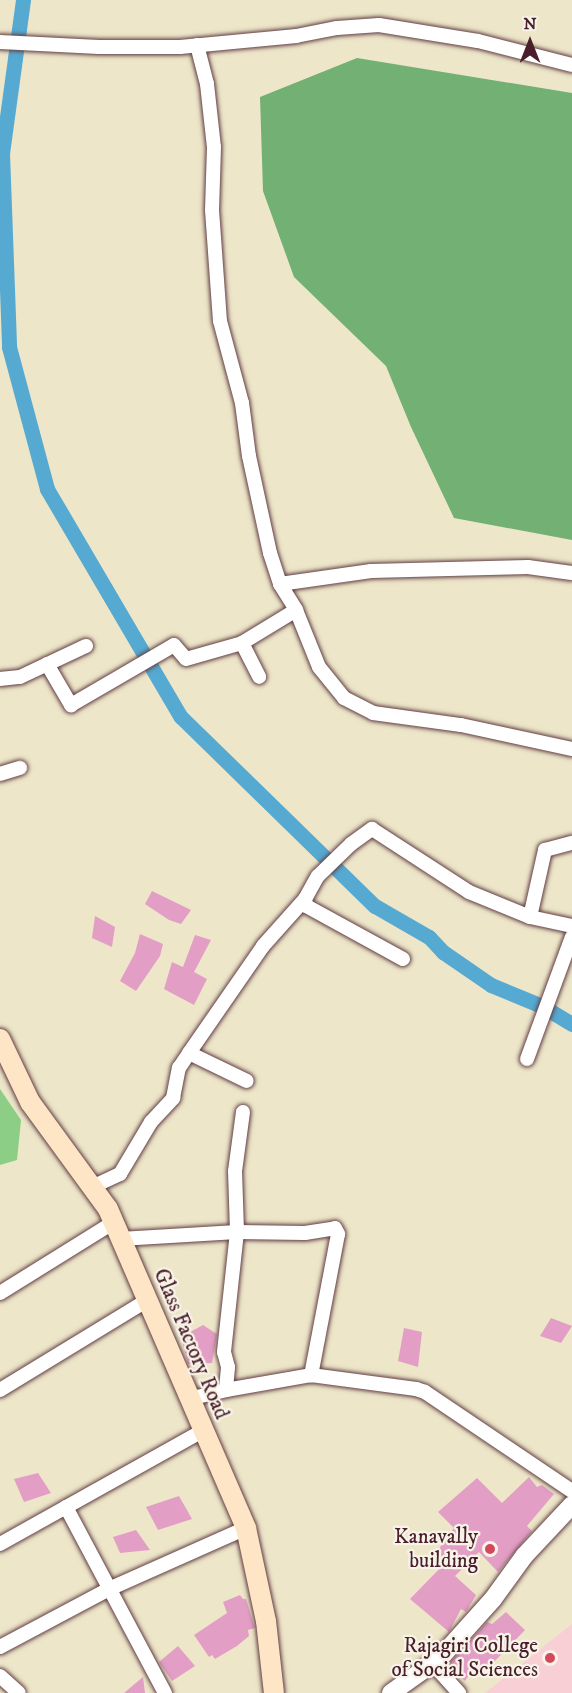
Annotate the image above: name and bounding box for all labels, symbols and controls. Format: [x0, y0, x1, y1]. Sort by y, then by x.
north arrow [500, 12, 560, 72]
text: N [523, 14, 537, 34]
street label: Glass Factory Road [148, 1265, 234, 1423]
place label: Kanavally building [394, 1524, 478, 1574]
marker: Kanavally building [483, 1542, 497, 1556]
place label: Rajagiri College of Social Sciences [391, 1633, 538, 1683]
marker: Rajagiri College of Social Sciences [543, 1651, 557, 1665]

